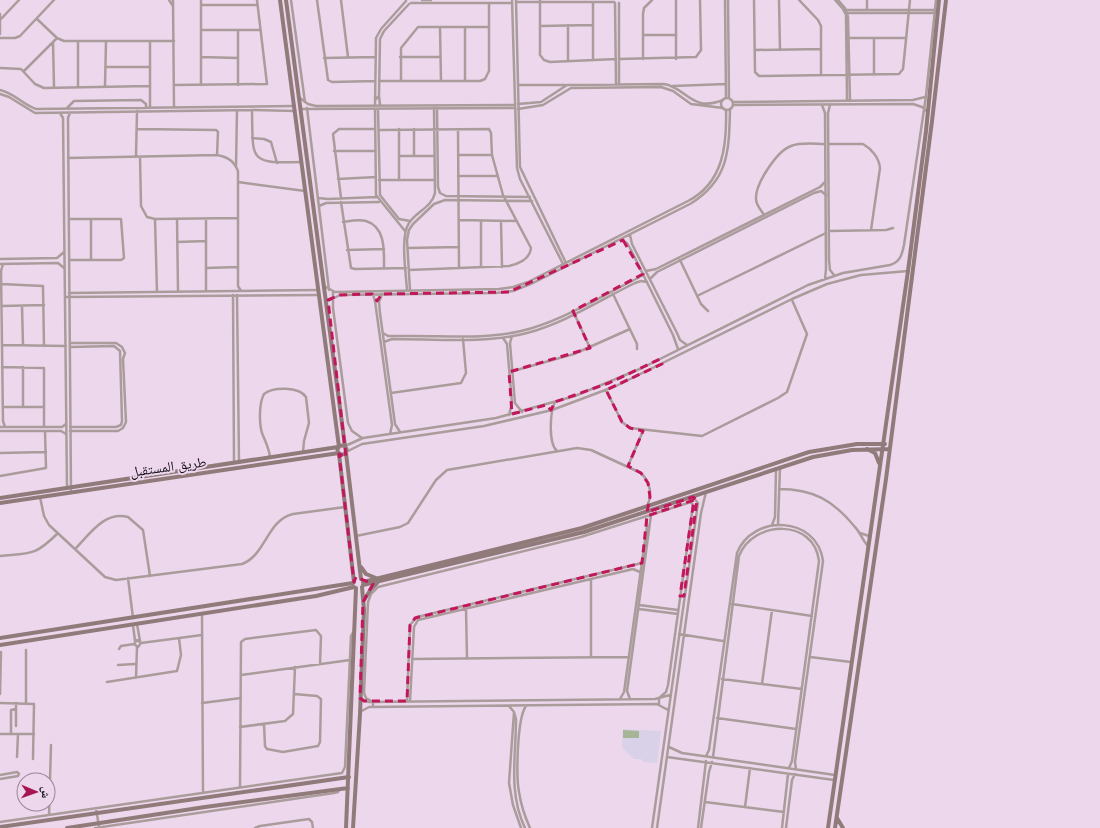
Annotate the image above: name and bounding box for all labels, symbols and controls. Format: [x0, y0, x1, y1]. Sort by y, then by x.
street label: طريق المستقبل [129, 452, 207, 482]
north arrow [16, 772, 56, 812]
text: ش [38, 786, 53, 799]

